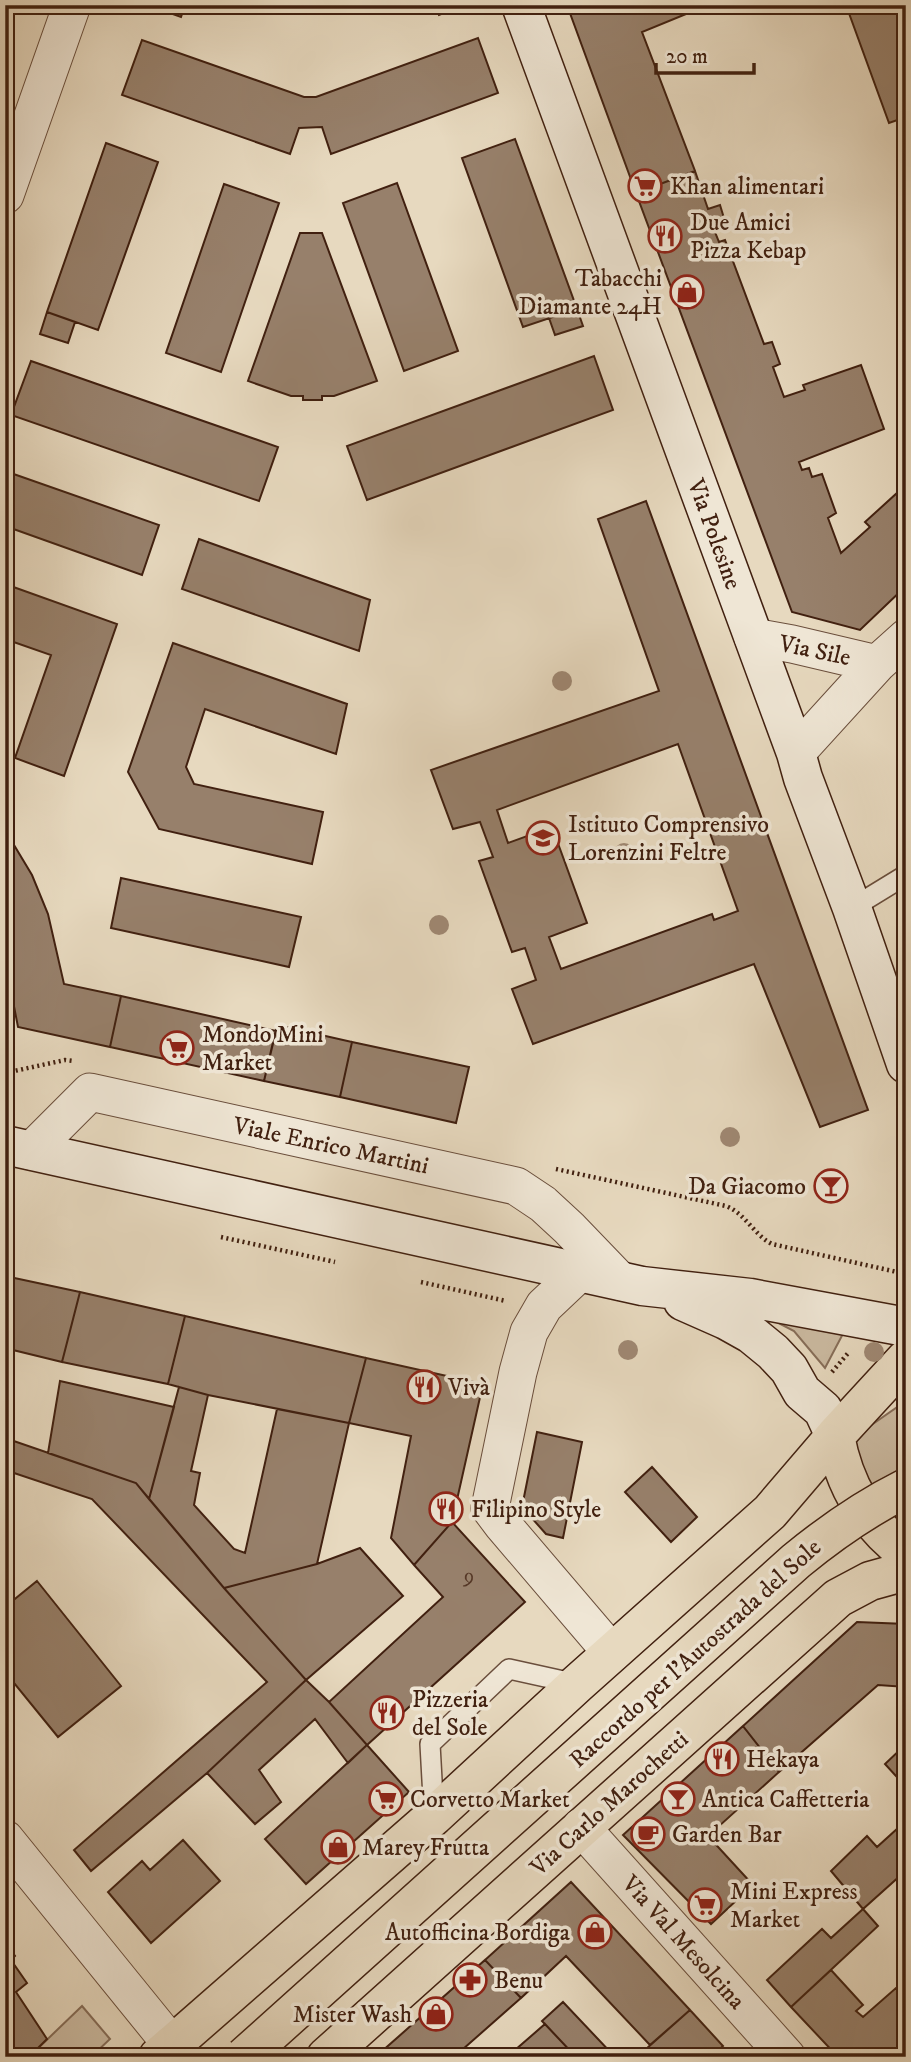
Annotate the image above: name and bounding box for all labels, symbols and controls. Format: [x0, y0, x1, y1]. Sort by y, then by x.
scale bar [656, 32, 754, 76]
text: 20 m [666, 44, 708, 70]
supermarket icon: Khan alimentari [626, 167, 664, 205]
place label: Khan alimentari [670, 172, 824, 202]
place label: Due Amici Pizza Kebap [690, 208, 806, 266]
restaurant icon: Due Amici Pizza Kebap [646, 217, 684, 255]
place label: Tabacchi Diamante 24H [519, 264, 662, 322]
shop icon: Tabacchi Diamante 24H [668, 273, 706, 311]
street label: Via Polesine [680, 474, 748, 594]
street label: Via Sile [775, 629, 853, 673]
place label: Istituto Comprensivo Lorenzini Feltre [568, 810, 769, 868]
school or university icon: Istituto Comprensivo Lorenzini Feltre [524, 819, 562, 857]
place label: Mondo Mini Market [202, 1020, 323, 1078]
supermarket icon: Mondo Mini Market [158, 1029, 196, 1067]
street label: Viale Enrico Martini [229, 1110, 431, 1181]
bar icon: Da Giacomo [812, 1167, 850, 1205]
place label: Da Giacomo [688, 1172, 806, 1202]
restaurant icon: Vivà [405, 1368, 443, 1406]
place label: Vivà [447, 1373, 491, 1403]
restaurant icon: Filipino Style [427, 1490, 465, 1528]
place label: Filipino Style [471, 1495, 601, 1525]
street label: Raccordo per l'Autostrada del Sole [564, 1533, 828, 1775]
house number: 9 [463, 1564, 474, 1590]
place label: Pizzeria del Sole [412, 1685, 489, 1743]
restaurant icon: Pizzeria del Sole [368, 1694, 406, 1732]
street label: Via Carlo Marochetti [524, 1725, 695, 1883]
restaurant icon: Hekaya [703, 1740, 741, 1778]
place label: Hekaya [746, 1745, 820, 1775]
supermarket icon: Corvetto Market [367, 1780, 405, 1818]
bar icon: Antica Caffetteria [659, 1780, 697, 1818]
place label: Corvetto Market [410, 1785, 570, 1815]
place label: Antica Caffetteria [702, 1785, 870, 1815]
cafe icon: Garden Bar [629, 1815, 667, 1853]
place label: Garden Bar [672, 1820, 782, 1850]
shop icon: Marey Frutta [319, 1828, 357, 1866]
place label: Marey Frutta [362, 1833, 490, 1863]
street label: Via Val Mesolcina [614, 1869, 752, 2017]
place label: Mini Express Market [730, 1877, 858, 1935]
supermarket icon: Mini Express Market [686, 1886, 724, 1924]
shop icon: Autofficina Bordiga [576, 1913, 614, 1951]
place label: Autofficina Bordiga [385, 1918, 571, 1948]
pharmacy icon: Benu [451, 1961, 489, 1999]
place label: Benu [494, 1966, 543, 1996]
shop icon: Mister Wash [417, 1995, 455, 2033]
place label: Mister Wash [293, 2000, 412, 2030]

